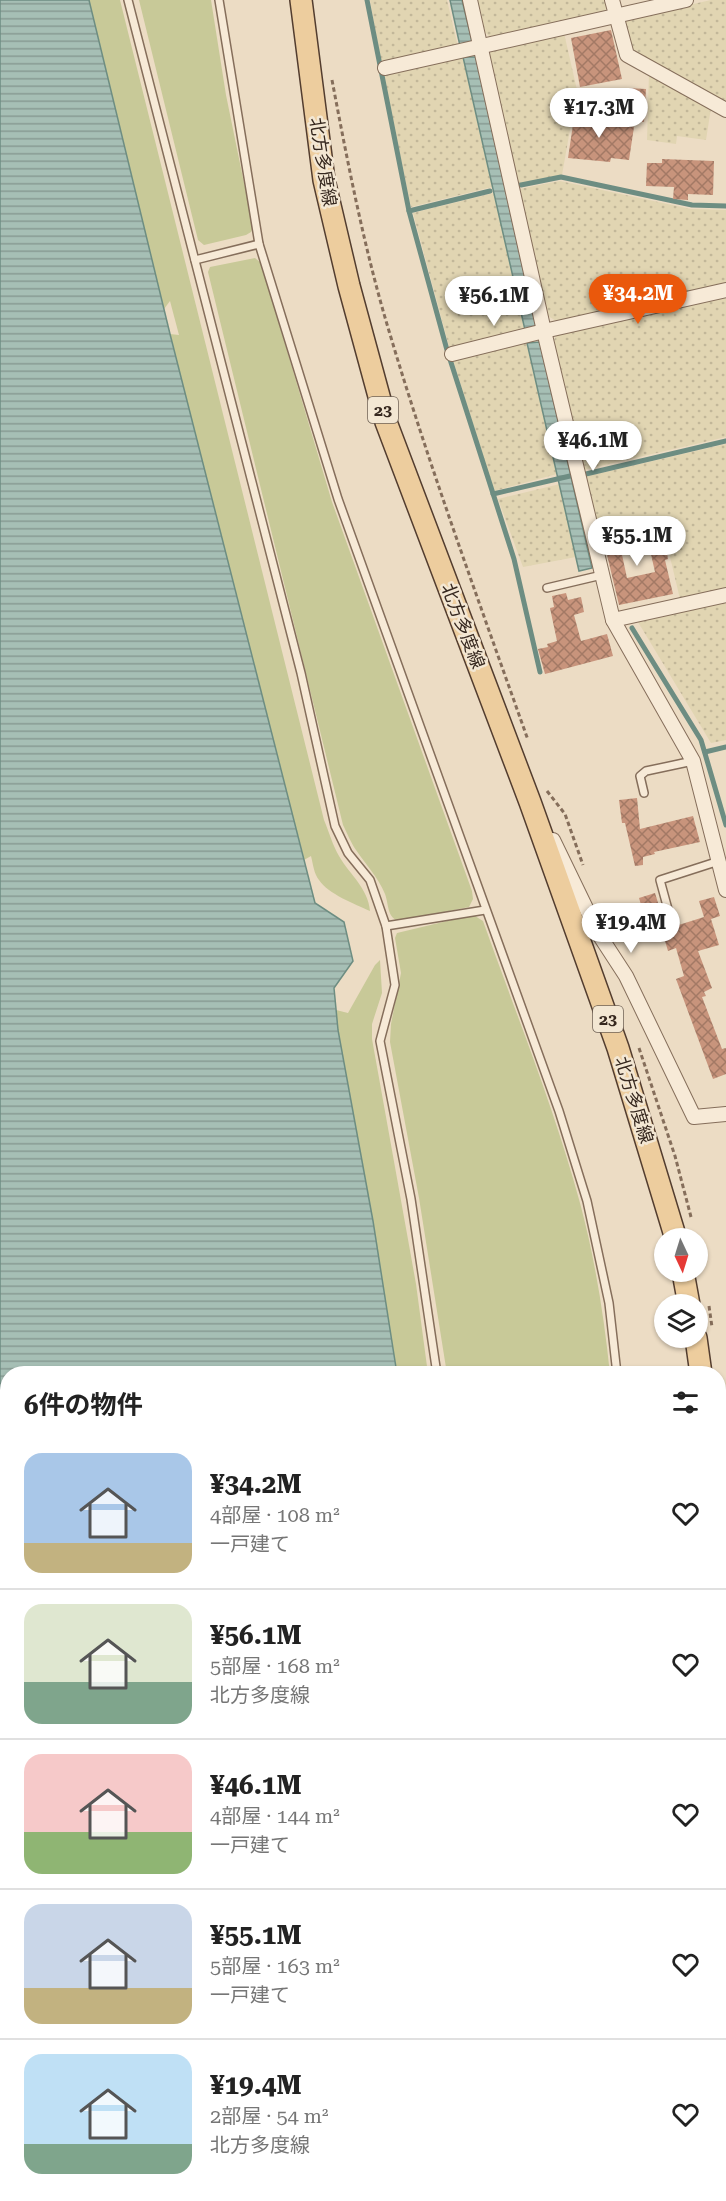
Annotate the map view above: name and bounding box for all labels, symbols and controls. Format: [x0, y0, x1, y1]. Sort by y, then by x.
pin: ¥17.3M [550, 88, 648, 139]
text: ¥17.3M [564, 95, 634, 119]
street label: 北方多度線 [306, 116, 341, 208]
pin: ¥34.2M [589, 274, 687, 325]
pin: ¥56.1M [445, 276, 543, 327]
text: ¥34.2M [603, 281, 673, 305]
text: ¥56.1M [459, 283, 529, 307]
road number: 23 [368, 397, 398, 423]
pin: ¥46.1M [544, 421, 642, 472]
text: ¥46.1M [558, 428, 628, 452]
pin: ¥55.1M [588, 516, 686, 567]
text: ¥55.1M [602, 523, 672, 547]
street label: 北方多度線 [438, 580, 489, 672]
pin: ¥19.4M [582, 903, 680, 954]
text: ¥19.4M [596, 910, 666, 934]
road number: 23 [593, 1006, 623, 1032]
street label: 北方多度線 [611, 1054, 658, 1146]
north arrow [654, 1228, 708, 1282]
map controls [654, 1228, 708, 1348]
button: layers [654, 1294, 708, 1348]
icon: filters [669, 1386, 702, 1419]
text: 6件の物件 [24, 1390, 143, 1420]
text: ¥34.2M [210, 1469, 302, 1499]
icon: home [72, 1477, 144, 1549]
icon: heart [669, 1497, 702, 1530]
text: 4部屋 · 108 m² [210, 1503, 340, 1527]
text: 一戸建て [210, 1532, 290, 1556]
text: ¥56.1M [210, 1620, 302, 1650]
icon: home [72, 1628, 144, 1700]
icon: heart [669, 1648, 702, 1681]
text: 5部屋 · 168 m² [210, 1654, 340, 1678]
text: 北方多度線 [210, 1683, 310, 1707]
text: ¥46.1M [210, 1770, 302, 1800]
icon: home [72, 1778, 144, 1850]
icon: heart [669, 1798, 702, 1831]
text: 4部屋 · 144 m² [210, 1804, 340, 1828]
text: 一戸建て [210, 1833, 290, 1857]
text: ¥55.1M [210, 1920, 302, 1950]
icon: home [72, 1928, 144, 2000]
icon: heart [669, 1948, 702, 1981]
text: 5部屋 · 163 m² [210, 1954, 340, 1978]
text: 一戸建て [210, 1983, 290, 2007]
text: ¥19.4M [210, 2070, 302, 2100]
icon: home [72, 2078, 144, 2150]
icon: heart [669, 2098, 702, 2131]
text: 2部屋 · 54 m² [210, 2104, 329, 2128]
text: 北方多度線 [210, 2133, 310, 2157]

